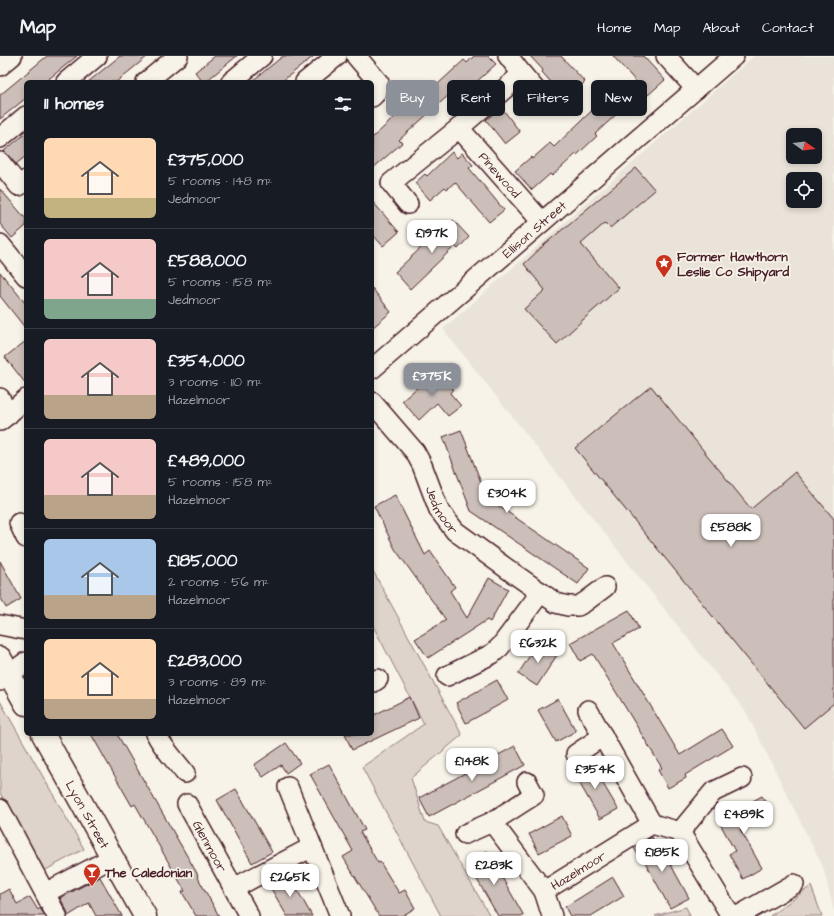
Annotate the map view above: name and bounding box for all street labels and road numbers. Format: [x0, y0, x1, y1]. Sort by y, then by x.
street label: Pinewood [474, 148, 525, 202]
street label: Ellison Street [499, 197, 571, 263]
street label: Jedmoor [421, 484, 462, 538]
street label: Lyon Street [61, 777, 114, 853]
street label: Glenmoor [188, 817, 231, 876]
street label: Hazelmoor [547, 847, 610, 895]

